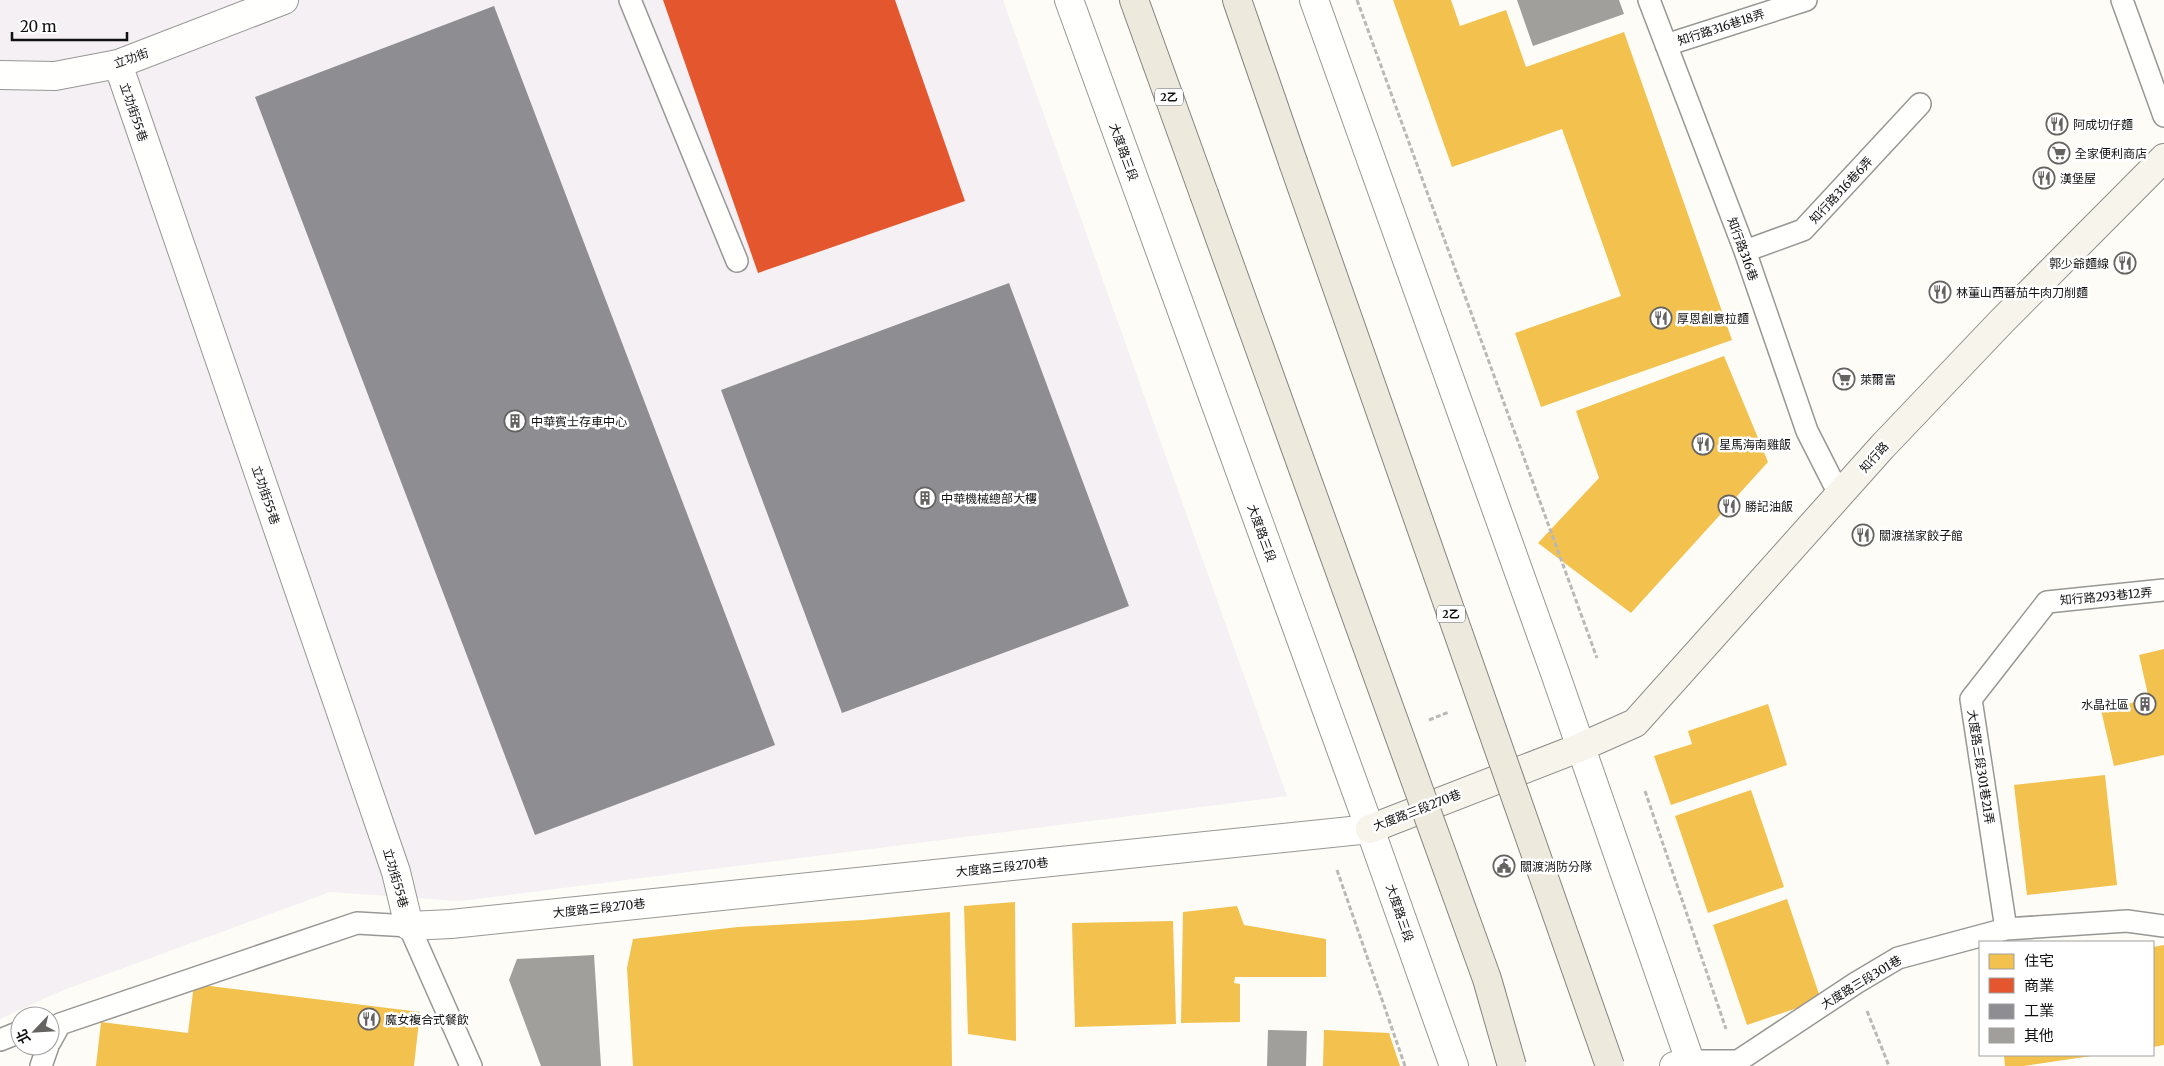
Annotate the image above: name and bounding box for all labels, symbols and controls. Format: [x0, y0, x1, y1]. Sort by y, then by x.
street label: 知行路316巷18弄 [1676, 6, 1766, 48]
scale bar [12, 10, 128, 42]
text: 20 m [20, 17, 57, 36]
street label: 立功街 [112, 45, 150, 71]
street label: 立功街55巷 [117, 81, 151, 143]
road number: 2乙 [1155, 88, 1183, 105]
restaurant icon: 阿成切仔麵 [2045, 112, 2069, 136]
place label: 阿成切仔麵 [2073, 117, 2133, 132]
street label: 大度路三段 [1107, 121, 1141, 183]
supermarket icon: 全家便利商店 [2047, 141, 2071, 165]
place label: 全家便利商店 [2075, 146, 2147, 161]
street label: 知行路316巷6弄 [1806, 153, 1876, 227]
restaurant icon: 漢堡屋 [2032, 166, 2056, 190]
place label: 漢堡屋 [2060, 171, 2096, 186]
street label: 知行路316巷 [1725, 215, 1761, 283]
restaurant icon: 郭少爺麵線 [2113, 251, 2137, 275]
place label: 郭少爺麵線 [2049, 256, 2109, 271]
restaurant icon: 林董山西蕃茄牛肉刀削麵 [1928, 280, 1952, 304]
place label: 林董山西蕃茄牛肉刀削麵 [1956, 285, 2088, 300]
restaurant icon: 厚恩創意拉麵 [1649, 306, 1673, 330]
place label: 厚恩創意拉麵 [1677, 311, 1749, 326]
supermarket icon: 萊爾富 [1832, 367, 1856, 391]
place label: 萊爾富 [1860, 372, 1896, 387]
building icon: 中華賓士存車中心 [503, 409, 527, 433]
place label: 中華賓士存車中心 [531, 414, 627, 429]
restaurant icon: 星馬海南雞飯 [1691, 432, 1715, 456]
place label: 星馬海南雞飯 [1719, 437, 1791, 452]
street label: 知行路 [1856, 439, 1892, 475]
street label: 立功街55巷 [249, 464, 283, 526]
building icon: 中華機械總部大樓 [913, 486, 937, 510]
place label: 中華機械總部大樓 [941, 491, 1037, 506]
restaurant icon: 勝記油飯 [1717, 494, 1741, 518]
place label: 勝記油飯 [1745, 499, 1793, 514]
street label: 大度路三段 [1245, 502, 1279, 564]
restaurant icon: 關渡禚家餃子館 [1851, 523, 1875, 547]
place label: 關渡禚家餃子館 [1879, 528, 1963, 543]
street label: 知行路293巷12弄 [2059, 584, 2153, 608]
road number: 2乙 [1437, 606, 1465, 622]
building icon: 水晶社區 [2133, 692, 2157, 716]
place label: 水晶社區 [2081, 697, 2129, 712]
street label: 大度路三段301巷21弄 [1965, 709, 1997, 825]
street label: 大度路三段270巷 [1371, 786, 1463, 834]
street label: 立功街55巷 [380, 846, 412, 910]
public building icon: 關渡消防分隊 [1492, 854, 1516, 878]
street label: 大度路三段270巷 [955, 855, 1049, 879]
place label: 關渡消防分隊 [1520, 859, 1592, 874]
street label: 大度路三段 [1383, 882, 1417, 944]
street label: 大度路三段270巷 [552, 896, 646, 920]
legend [1979, 941, 2154, 1056]
text: 住宅 [2024, 951, 2054, 970]
street label: 大度路三段301巷 [1818, 952, 1904, 1012]
text: 商業 [2024, 976, 2054, 995]
text: 工業 [2024, 1001, 2054, 1020]
north arrow [10, 1006, 60, 1056]
restaurant icon: 魔女複合式餐飲 [357, 1007, 381, 1031]
place label: 魔女複合式餐飲 [385, 1012, 469, 1027]
text: 北 [12, 1026, 34, 1047]
text: 其他 [2024, 1026, 2054, 1045]

